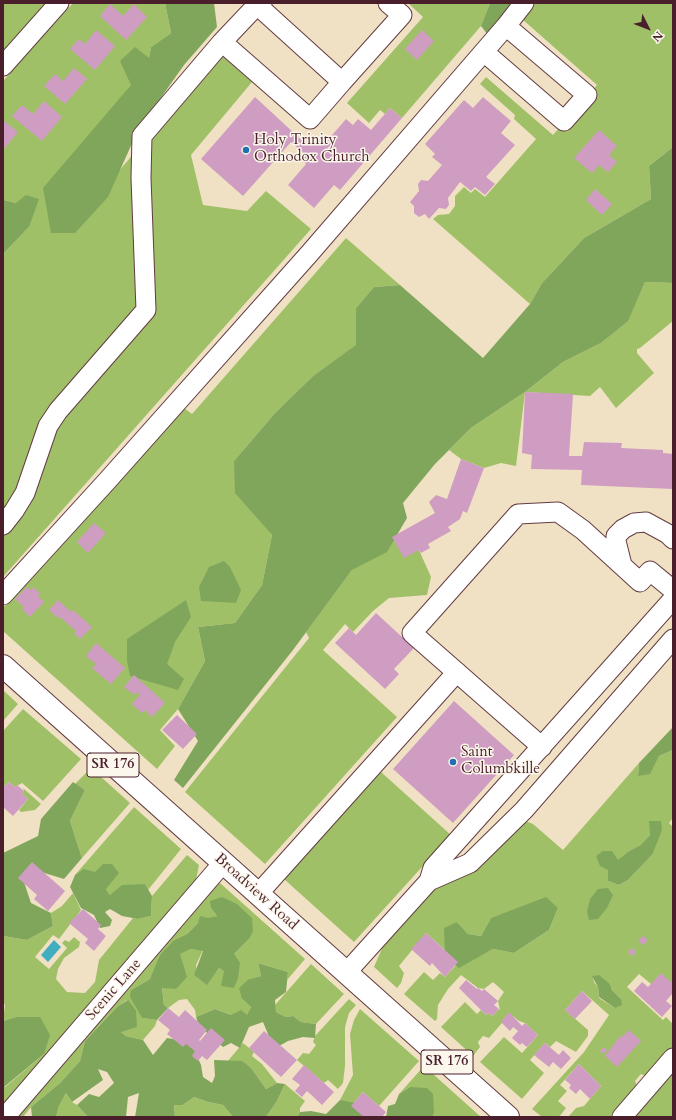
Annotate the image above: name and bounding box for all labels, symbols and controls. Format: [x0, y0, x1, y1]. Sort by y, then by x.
north arrow [628, 8, 668, 48]
text: N [649, 28, 666, 45]
place label: Holy Trinity Orthodox Church [254, 132, 370, 167]
marker: Holy Trinity Orthodox Church [241, 145, 251, 155]
place label: Saint Columbkille [461, 744, 540, 779]
road number: SR 176 [87, 753, 139, 777]
marker: Saint Columbkille [448, 757, 458, 767]
street label: Broadview Road [211, 850, 301, 934]
street label: Scenic Lane [82, 956, 146, 1024]
road number: SR 176 [421, 1050, 473, 1074]

